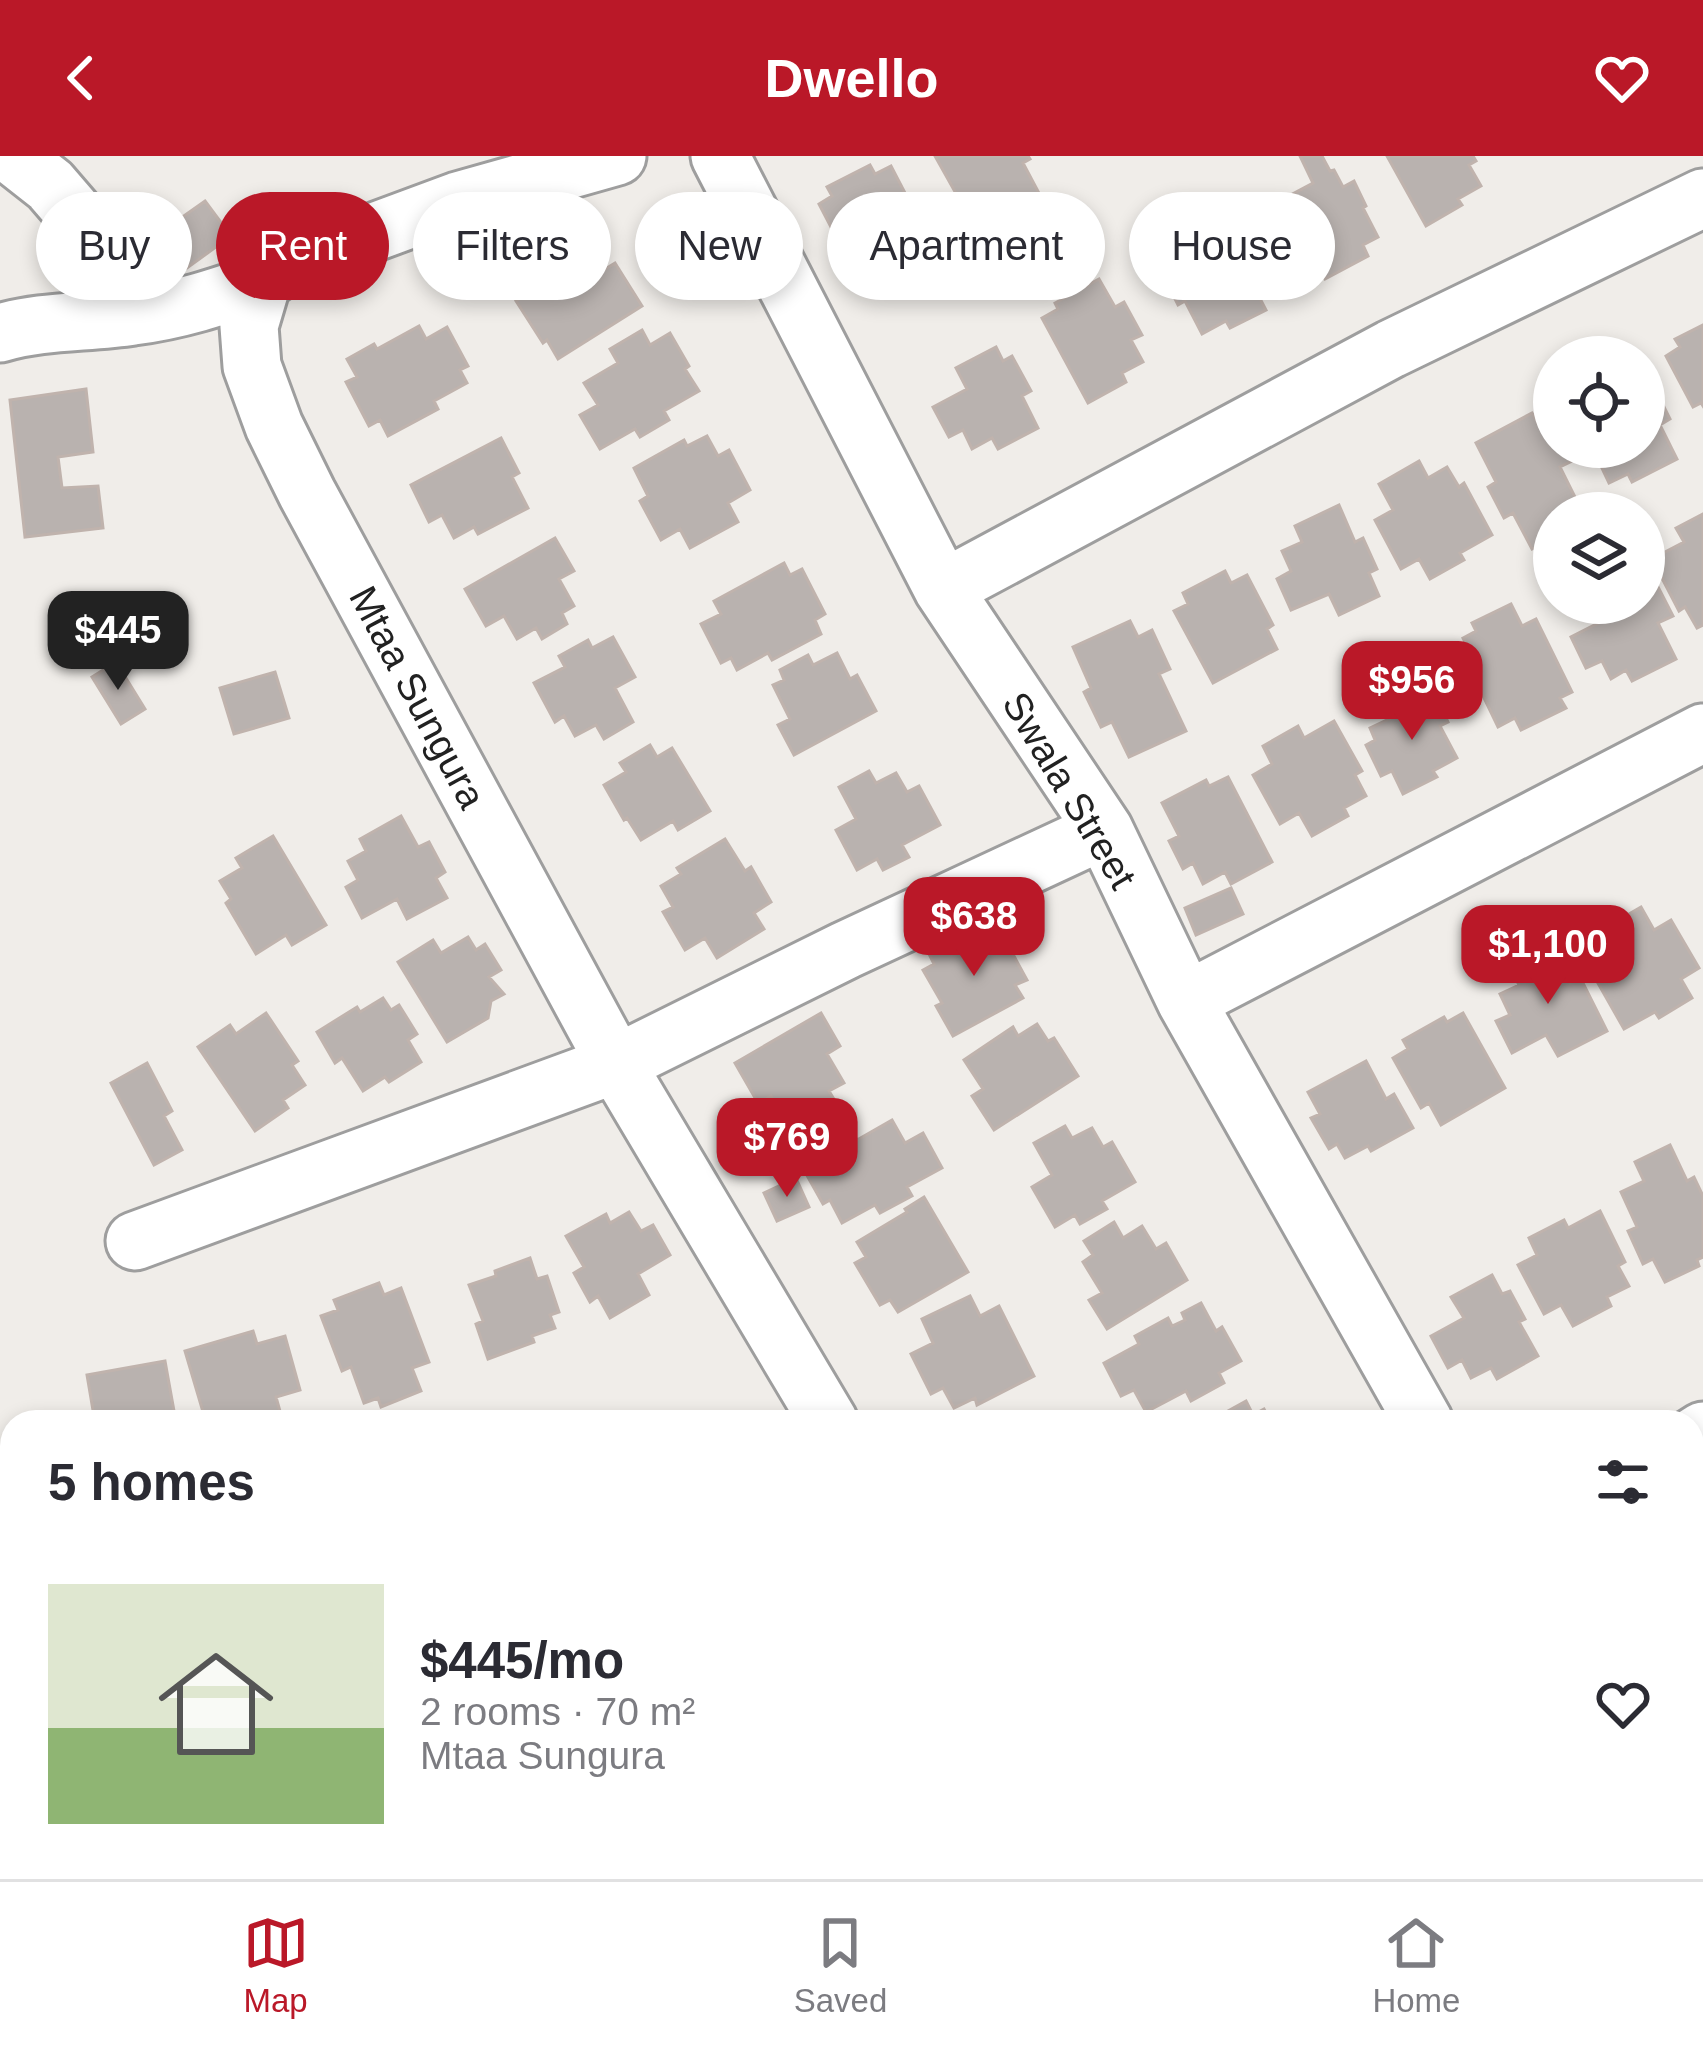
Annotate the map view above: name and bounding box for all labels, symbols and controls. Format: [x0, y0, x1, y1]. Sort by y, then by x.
icon: back [48, 45, 114, 111]
icon: heart [1589, 45, 1655, 111]
text: Dwello [764, 48, 939, 108]
chip: Buy [36, 192, 192, 300]
chip: Rent [216, 192, 389, 300]
chip: Filters [413, 192, 611, 300]
chip: New [635, 192, 803, 300]
chip: Apartment [827, 192, 1105, 300]
chip: House [1129, 192, 1335, 300]
map controls [1533, 336, 1665, 624]
button: locate [1533, 336, 1665, 468]
button: layers [1533, 492, 1665, 624]
street label: Mtaa Sungura [341, 579, 494, 816]
pin: $445 [47, 591, 189, 693]
text: $445 [75, 608, 161, 651]
pin: $956 [1341, 641, 1483, 743]
text: $956 [1369, 658, 1455, 701]
street label: Swala Street [994, 684, 1145, 896]
pin: $638 [903, 877, 1045, 979]
text: $638 [931, 894, 1017, 937]
pin: $1,100 [1450, 905, 1646, 1007]
text: $1,100 [1488, 922, 1608, 965]
pin: $769 [716, 1098, 858, 1200]
text: $769 [744, 1115, 830, 1158]
icon: filters [1590, 1449, 1656, 1515]
text: 5 homes [48, 1454, 255, 1511]
icon: home [144, 1632, 288, 1776]
text: $445/mo [420, 1632, 624, 1689]
icon: heart [1590, 1671, 1656, 1737]
text: 2 rooms · 70 m² [420, 1690, 695, 1733]
text: Mtaa Sungura [420, 1734, 665, 1777]
tab: Map [243, 1910, 309, 2020]
tab: Saved [794, 1910, 887, 2020]
tab: Home [1372, 1910, 1460, 2020]

